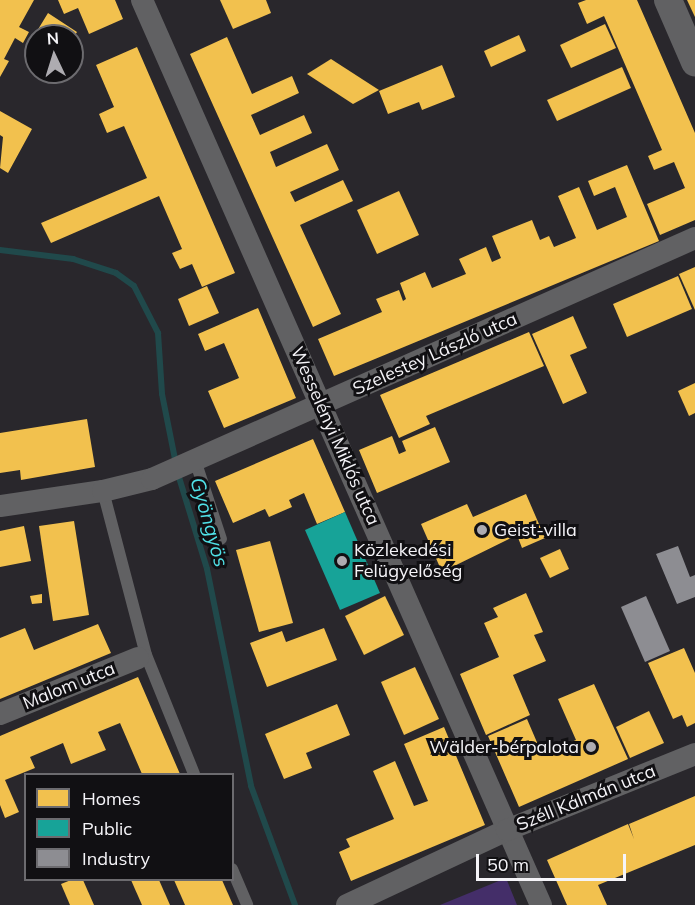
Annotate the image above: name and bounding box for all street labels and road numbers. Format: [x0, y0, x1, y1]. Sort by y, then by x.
street label: Szelestey László utca [350, 308, 520, 400]
street label: Wesselényi Miklós utca [286, 343, 384, 529]
street label: Malom utca [20, 658, 118, 714]
street label: Széll Kálmán utca [513, 760, 659, 836]

